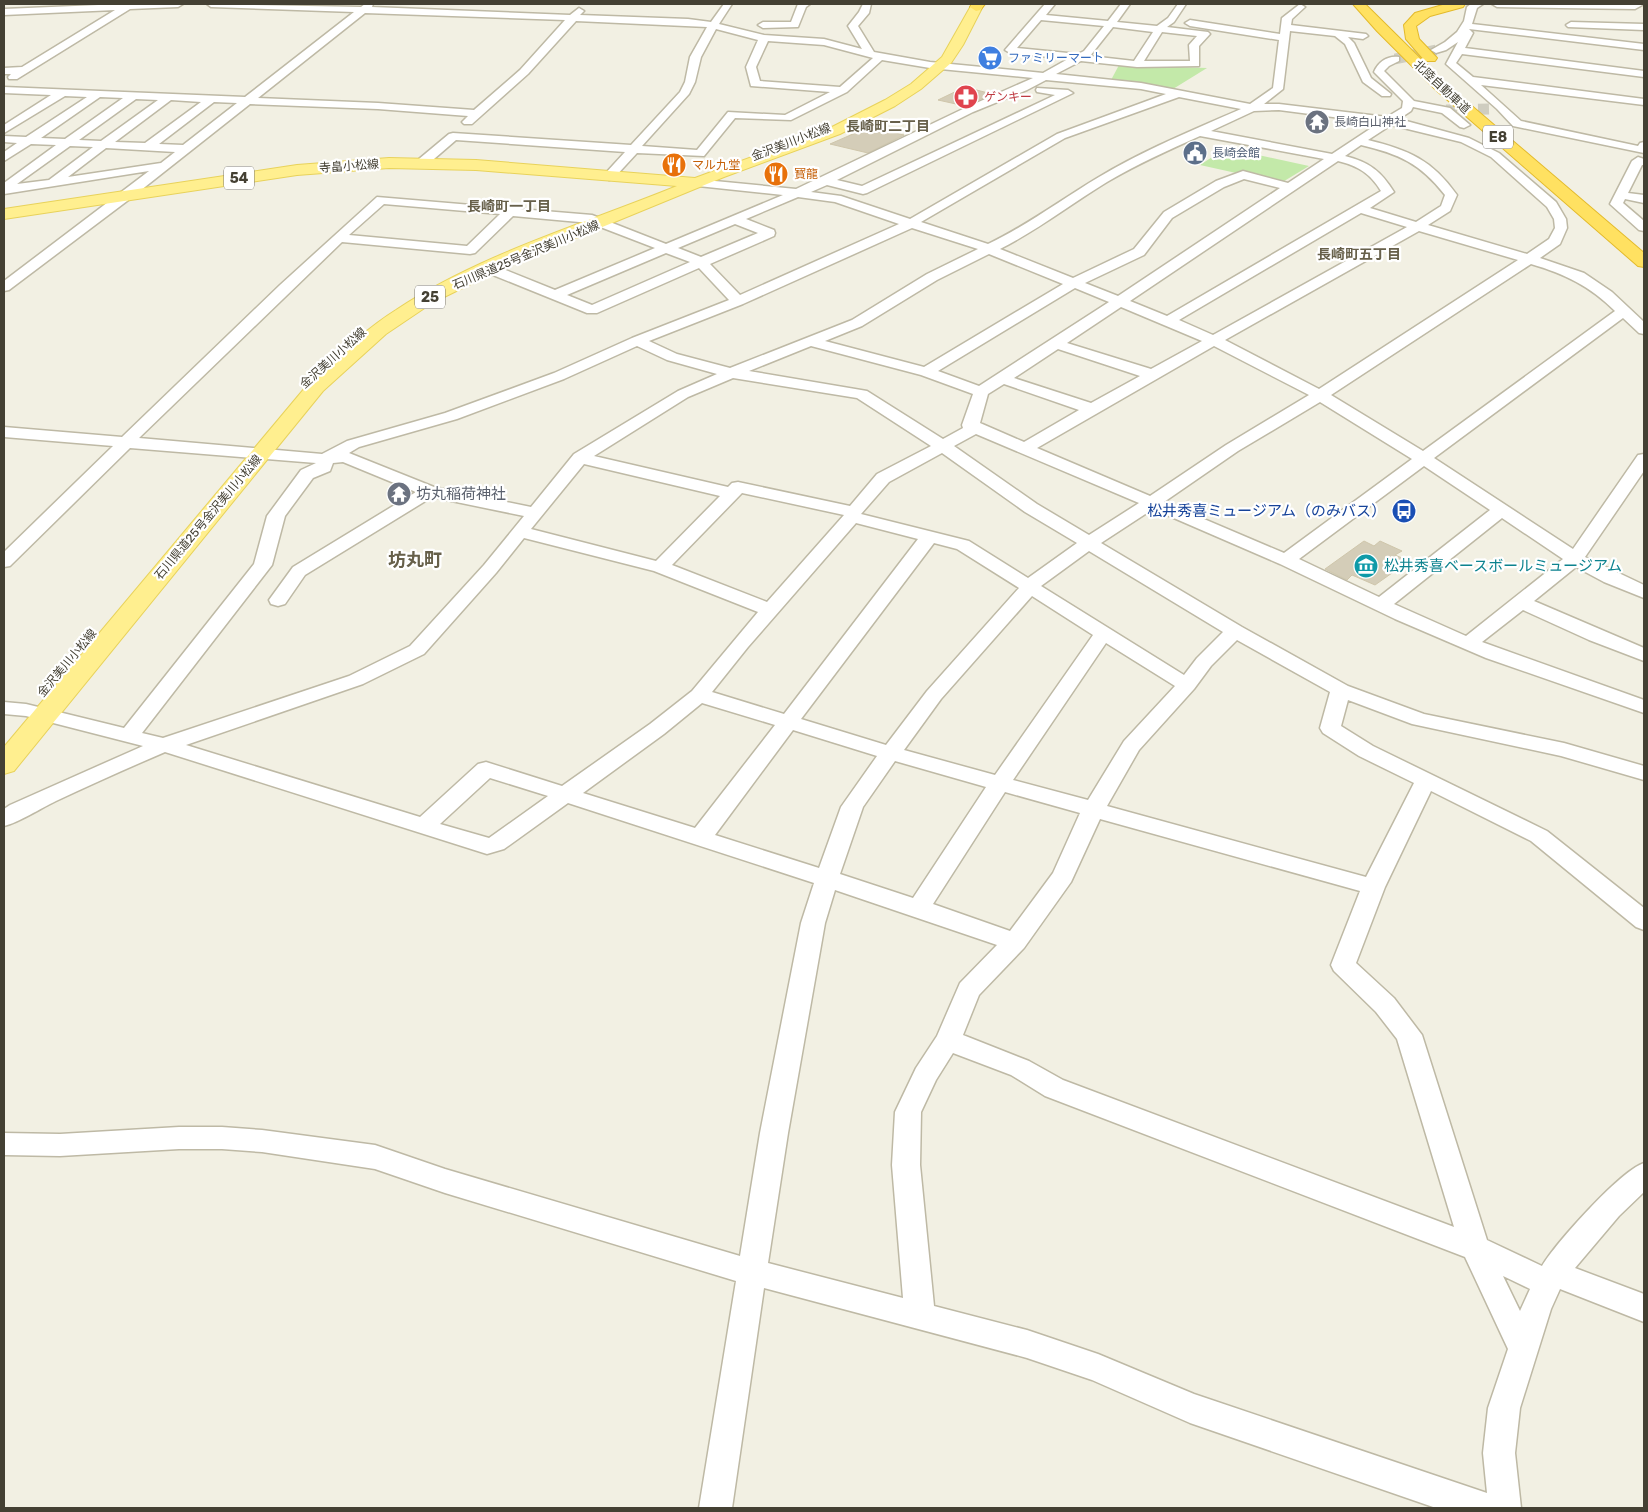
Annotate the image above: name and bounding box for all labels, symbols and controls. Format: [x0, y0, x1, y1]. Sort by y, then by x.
supermarket icon: ファミリーマート [977, 45, 1003, 71]
place label: ファミリーマート [1008, 51, 1104, 65]
street label: 北陸自動車道 [1411, 57, 1473, 117]
pharmacy icon: ゲンキー [953, 84, 979, 110]
place label: ゲンキー [984, 90, 1032, 104]
temple icon: 長崎白山神社 [1304, 109, 1330, 135]
place label: 長崎白山神社 [1334, 115, 1406, 129]
district label: 長崎町二丁目 [846, 118, 930, 135]
street label: 金沢美川小松線 [749, 120, 833, 164]
road number: E8 [1483, 125, 1513, 148]
public building icon: 長崎会館 [1182, 140, 1208, 166]
place label: 長崎会館 [1212, 146, 1260, 160]
restaurant icon: マル九堂 [661, 152, 687, 178]
street label: 寺畠小松線 [319, 157, 379, 175]
place label: マル九堂 [692, 158, 740, 172]
restaurant icon: 寳龍 [763, 161, 789, 187]
road number: 54 [224, 167, 254, 190]
place label: 寳龍 [794, 167, 818, 181]
district label: 長崎町一丁目 [467, 198, 551, 215]
street label: 石川県道25号金沢美川小松線 [450, 218, 602, 292]
district label: 長崎町五丁目 [1317, 246, 1401, 263]
road number: 25 [415, 286, 445, 308]
street label: 金沢美川小松線 [297, 325, 369, 391]
street label: 石川県道25号金沢美川小松線 [152, 452, 264, 582]
temple icon: 坊丸稲荷神社 [386, 481, 412, 507]
place label: 坊丸稲荷神社 [416, 485, 506, 503]
bus stop icon: 松井秀喜ミュージアム（のみバス） [1391, 498, 1417, 524]
place label: 松井秀喜ミュージアム（のみバス） [1147, 502, 1386, 520]
district label: 坊丸町 [388, 549, 442, 571]
museum icon: 松井秀喜ベースボールミュージアム [1353, 553, 1379, 579]
place label: 松井秀喜ベースボールミュージアム [1384, 557, 1622, 575]
street label: 金沢美川小松線 [35, 626, 99, 700]

